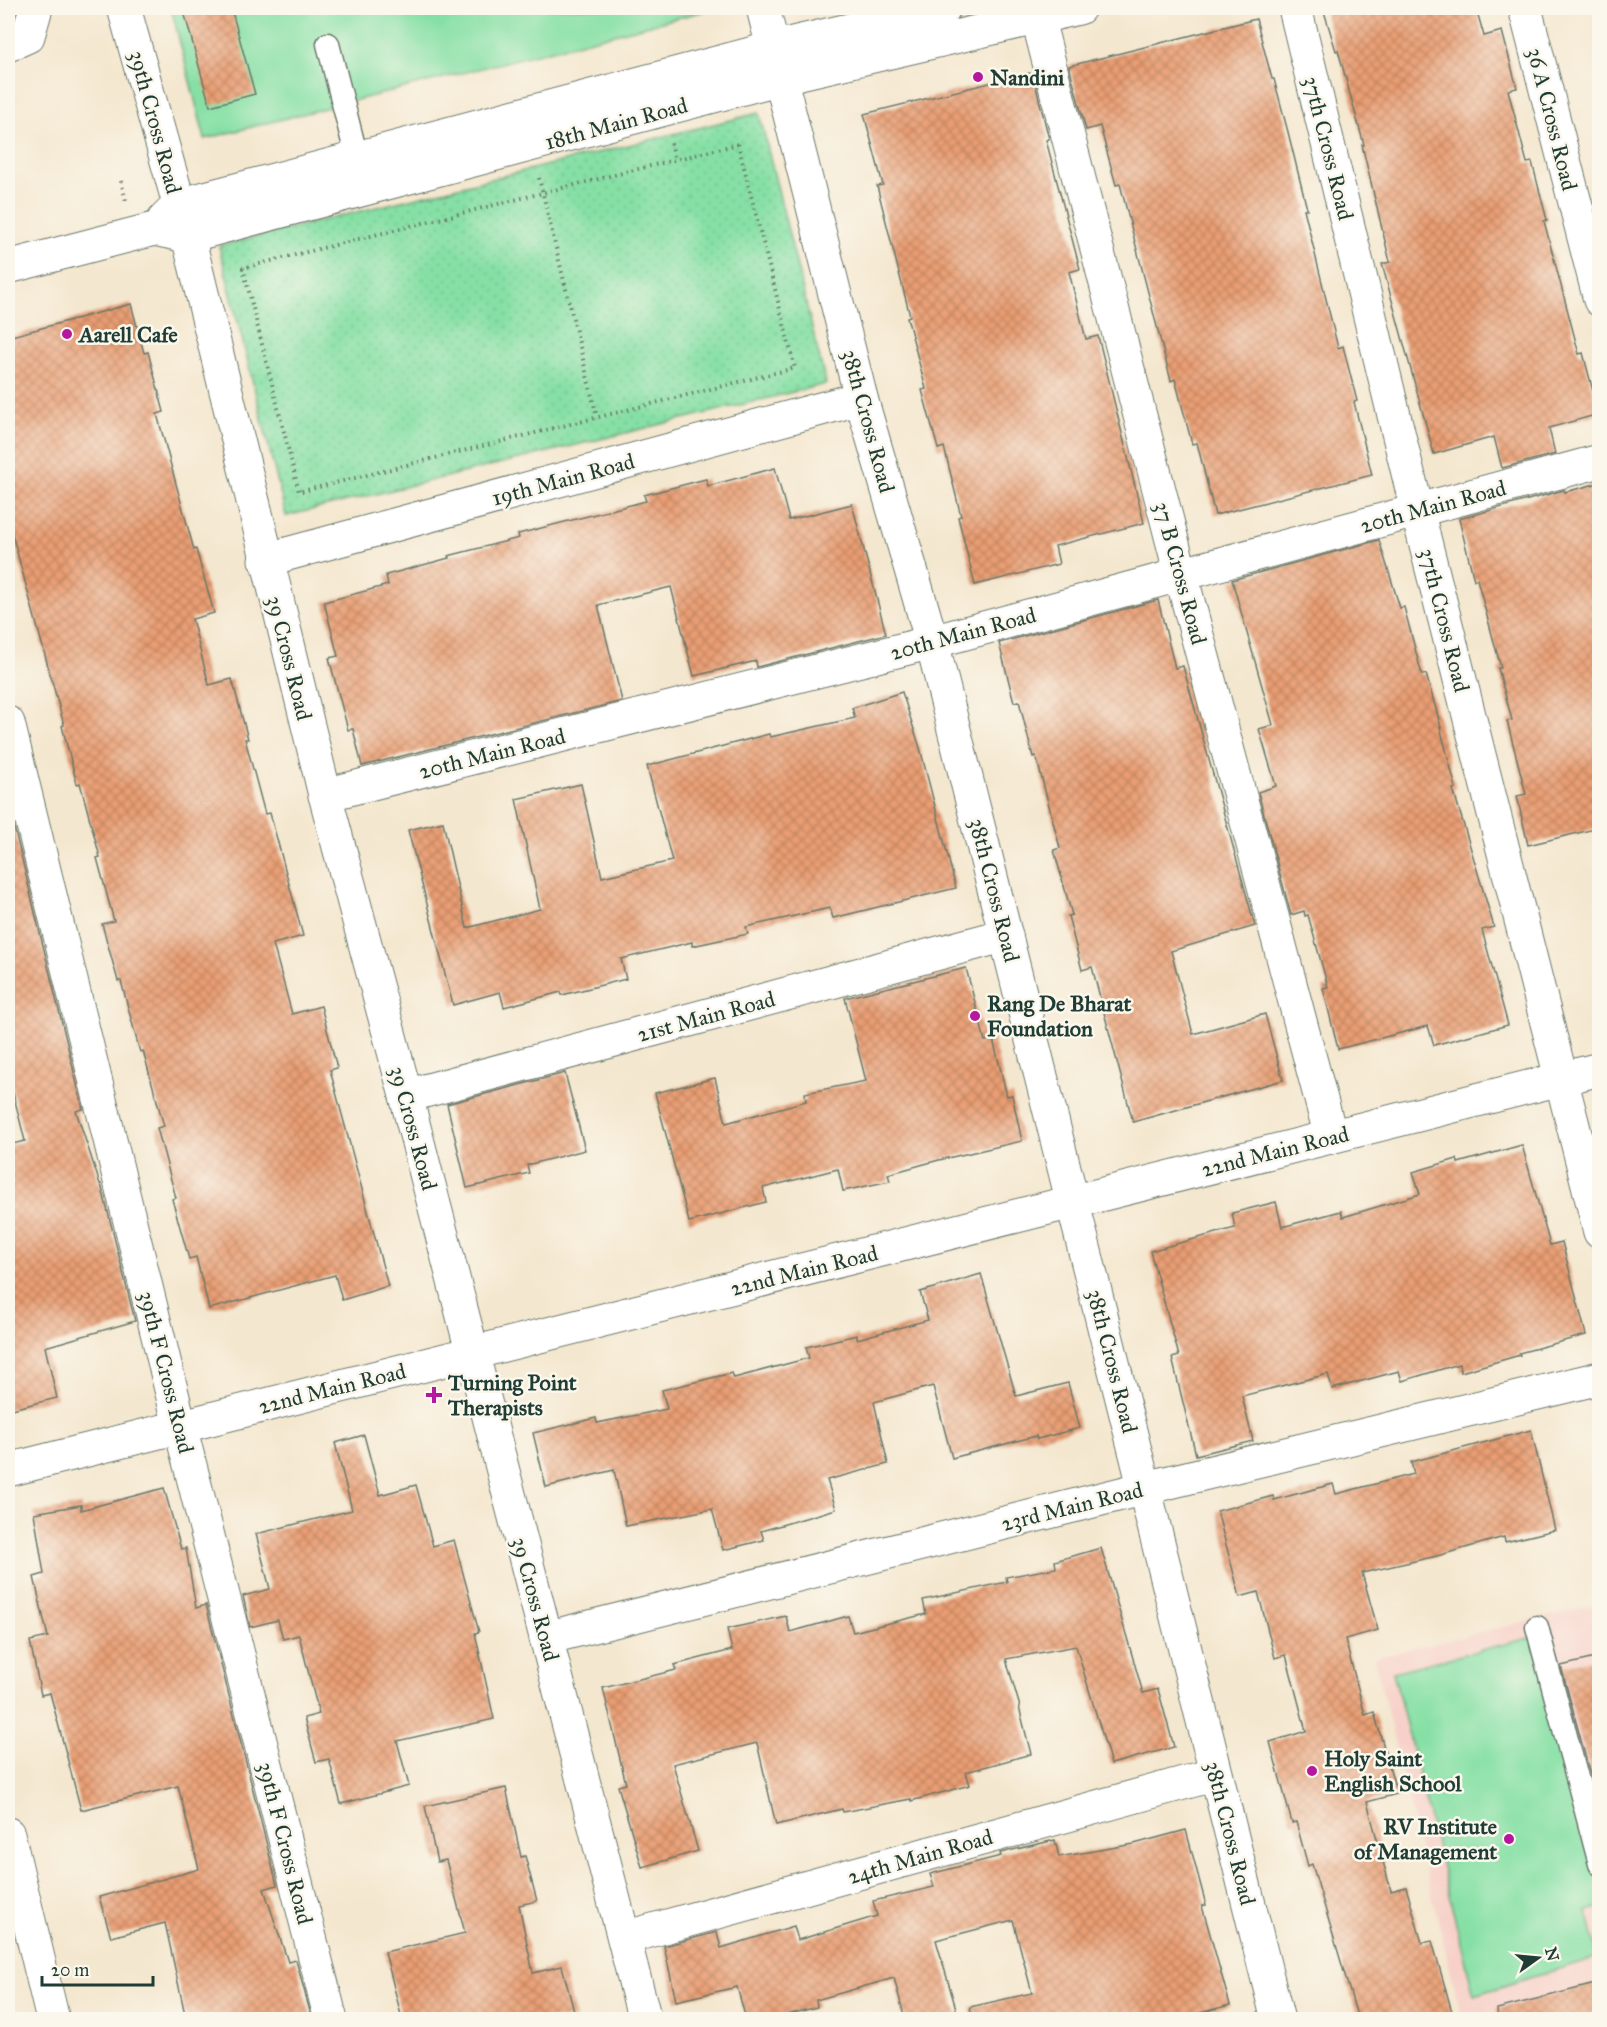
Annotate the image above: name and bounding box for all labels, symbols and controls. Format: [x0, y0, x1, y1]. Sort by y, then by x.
street label: 36 A Cross Road [1522, 45, 1583, 193]
street label: 39th Cross Road [123, 47, 188, 197]
place label: Nandini [990, 64, 1065, 91]
marker: Nandini [971, 70, 985, 84]
street label: 37th Cross Road [1298, 73, 1359, 223]
street label: 18th Main Road [542, 91, 690, 156]
place label: Aarell Cafe [77, 321, 178, 348]
marker: Aarell Cafe [60, 327, 74, 341]
street label: 38th Cross Road [836, 346, 901, 496]
street label: 19th Main Road [489, 447, 637, 511]
street label: 20th Main Road [1357, 474, 1509, 539]
street label: 37 B Cross Road [1149, 499, 1213, 647]
street label: 37th Cross Road [1414, 545, 1475, 695]
street label: 39 Cross Road [261, 593, 318, 723]
street label: 20th Main Road [887, 601, 1039, 666]
street label: 20th Main Road [416, 722, 568, 785]
street label: 38th Cross Road [964, 815, 1025, 965]
street label: 21st Main Road [634, 985, 778, 1048]
place label: Rang De Bharat Foundation [987, 990, 1132, 1042]
marker: Rang De Bharat Foundation [968, 1009, 982, 1023]
street label: 39 Cross Road [384, 1063, 443, 1193]
street label: 22nd Main Road [1199, 1120, 1352, 1183]
street label: 22nd Main Road [728, 1239, 881, 1302]
street label: 38th Cross Road [1082, 1286, 1143, 1436]
street label: 39th F Cross Road [133, 1288, 200, 1456]
street label: 22nd Main Road [256, 1357, 409, 1420]
place label: Turning Point Therapists [447, 1369, 577, 1421]
marker: Turning Point Therapists [425, 1386, 443, 1404]
street label: 23rd Main Road [998, 1476, 1146, 1537]
street label: 39 Cross Road [506, 1534, 565, 1664]
place label: Holy Saint English School [1324, 1745, 1462, 1797]
street label: 38th Cross Road [1200, 1758, 1261, 1908]
street label: 39th F Cross Road [252, 1759, 319, 1927]
marker: Holy Saint English School [1305, 1764, 1319, 1778]
place label: RV Institute of Management [1354, 1813, 1497, 1865]
street label: 24th Main Road [845, 1823, 996, 1890]
marker: RV Institute of Management [1502, 1832, 1516, 1846]
north arrow [1508, 1928, 1568, 1988]
text: N [1541, 1945, 1563, 1964]
scale bar [42, 1949, 153, 1987]
text: 20 m [51, 1959, 89, 1981]

